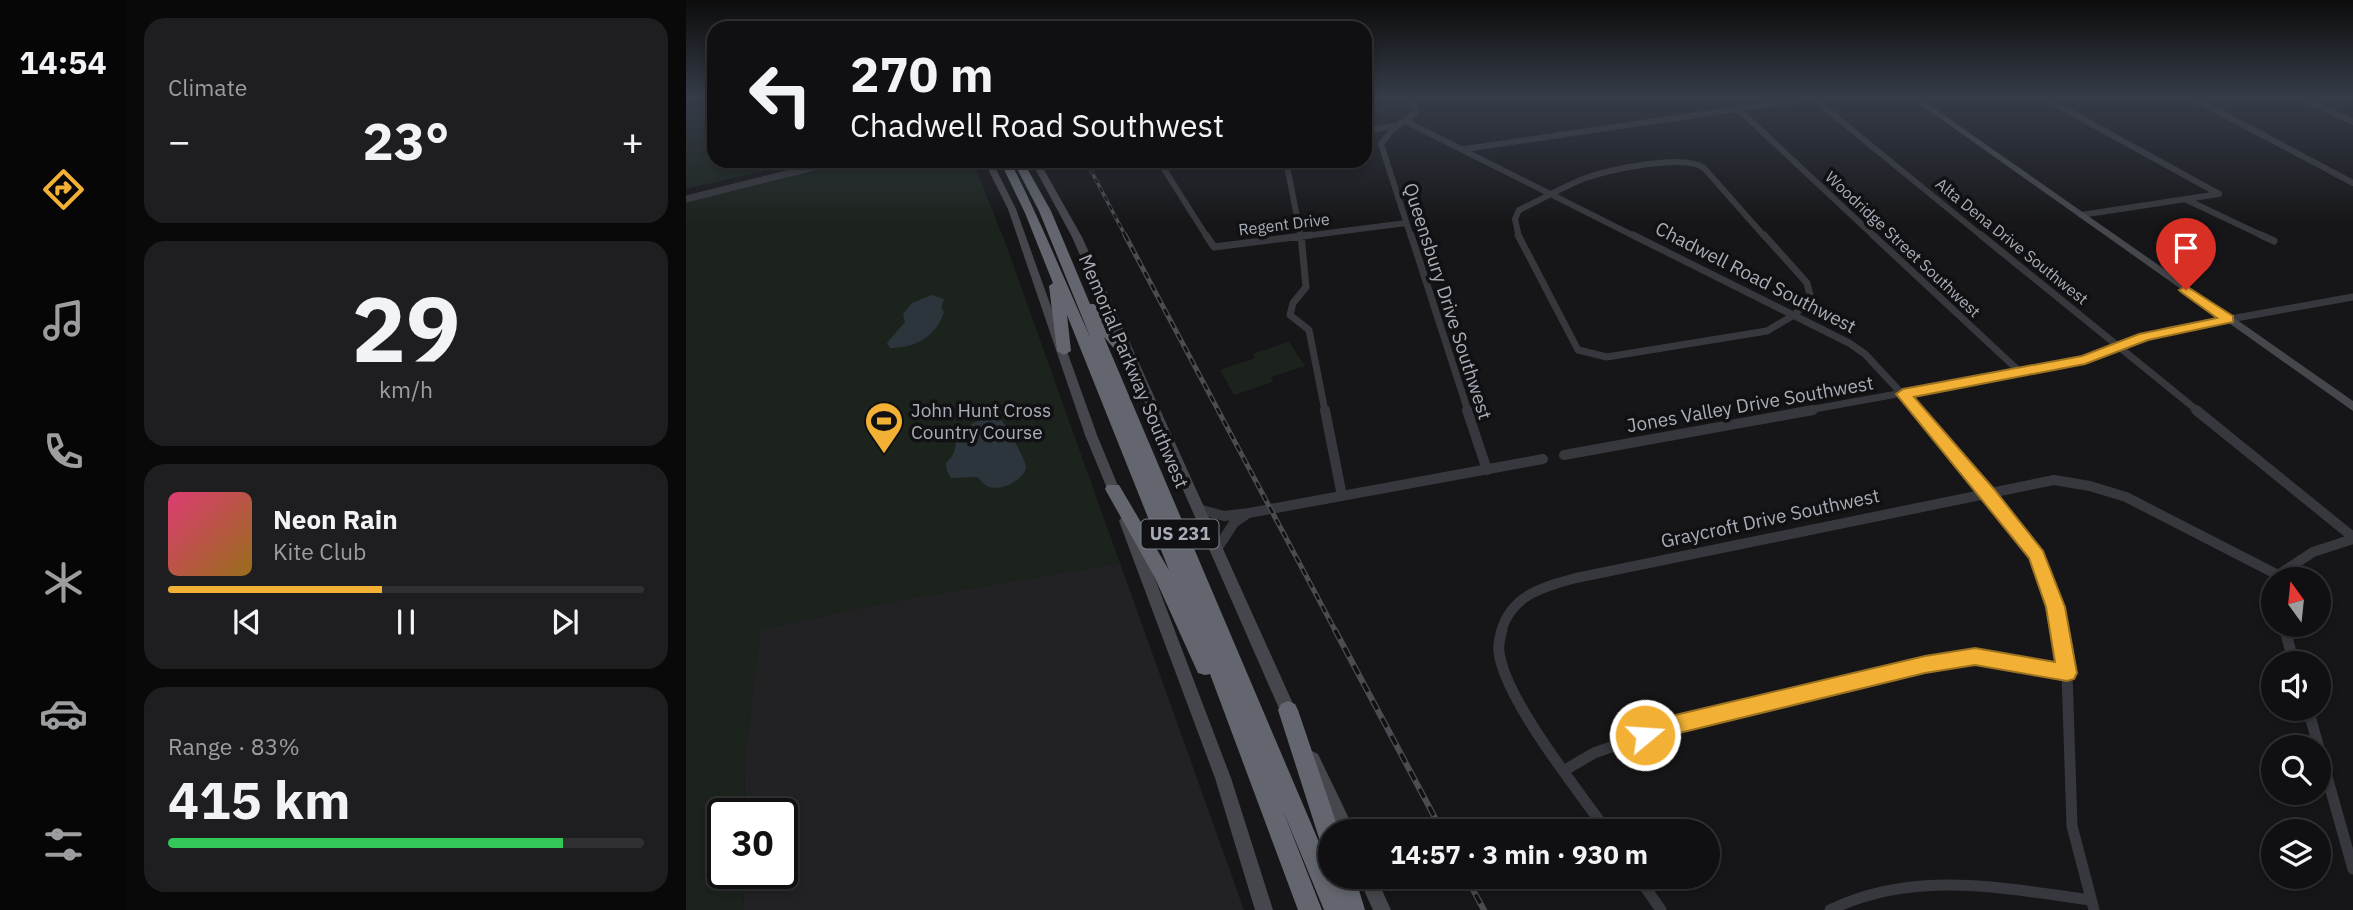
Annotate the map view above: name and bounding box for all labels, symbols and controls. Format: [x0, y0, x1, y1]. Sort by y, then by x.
text: 14:54 [19, 41, 107, 83]
text: 270 m [850, 42, 994, 105]
icon: left [735, 49, 826, 140]
text: Climate [168, 72, 247, 102]
text: Chadwell Road Southwest [850, 104, 1224, 146]
text: 23° [363, 107, 449, 174]
text: − [168, 116, 191, 165]
text: + [621, 116, 644, 165]
icon: directions [39, 165, 88, 214]
street label: Woodridge Street Southwest [1821, 167, 1985, 321]
street label: Alta Dena Drive Southwest [1932, 173, 2092, 309]
street label: Queensbury Drive Southwest [1398, 180, 1498, 422]
street label: Regent Drive [1237, 208, 1331, 240]
street label: Chadwell Road Southwest [1652, 216, 1860, 338]
pin [2156, 218, 2216, 290]
icon: arrive [2167, 229, 2205, 267]
street label: Memorial Parkway Southwest [1074, 250, 1194, 492]
text: 29 [351, 269, 461, 387]
icon: music [39, 296, 88, 345]
street label: Jones Valley Drive Southwest [1625, 370, 1875, 438]
text: km/h [379, 374, 433, 404]
place label: John Hunt Cross Country Course [911, 398, 1051, 444]
sports icon: John Hunt Cross Country Course [863, 400, 905, 455]
icon: phone [39, 427, 88, 476]
street label: Graycroft Drive Southwest [1658, 483, 1882, 553]
text: Neon Rain [273, 502, 398, 536]
road number: US 231 [1142, 520, 1218, 548]
text: Kite Club [273, 536, 366, 566]
icon: climate [39, 558, 88, 607]
north arrow [2261, 567, 2331, 637]
map controls [2261, 567, 2331, 889]
icon: previous [228, 603, 266, 641]
icon: pause [387, 603, 425, 641]
icon: next [546, 603, 584, 641]
button: sound [2261, 651, 2331, 721]
icon: car [39, 689, 88, 738]
position arrow [1608, 698, 1682, 772]
text: Range · 83% [168, 731, 300, 761]
button: search [2261, 735, 2331, 805]
text: 415 km [168, 766, 350, 833]
speed limit sign: 30 [707, 798, 798, 889]
button: layers [2261, 819, 2331, 889]
icon: filters [39, 820, 88, 869]
text: 14:57 · 3 min · 930 m [1390, 837, 1648, 871]

